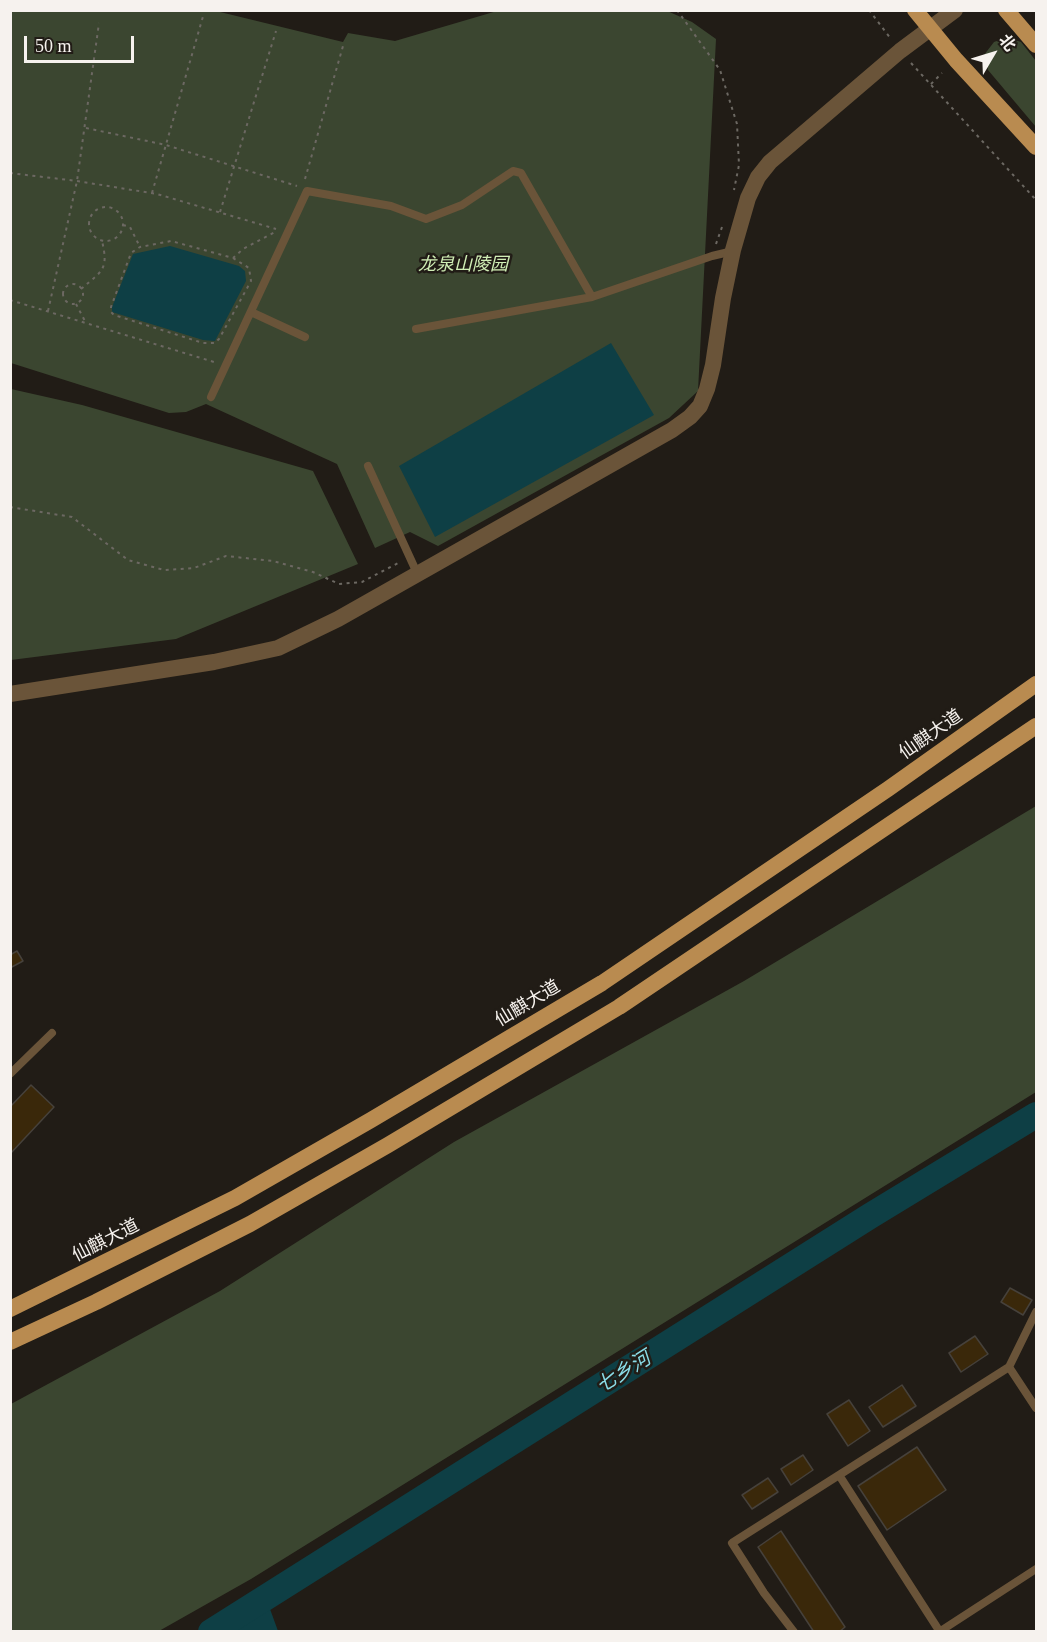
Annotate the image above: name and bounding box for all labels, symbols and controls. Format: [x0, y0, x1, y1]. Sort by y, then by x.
scale bar [27, 24, 136, 62]
north arrow [963, 24, 1023, 84]
text: 北 [996, 31, 1019, 54]
text: 50 m [35, 36, 72, 56]
park label: 龙泉山陵园 [418, 254, 508, 276]
street label: 仙麒大道 [895, 706, 967, 764]
street label: 仙麒大道 [492, 976, 564, 1032]
street label: 仙麒大道 [69, 1215, 143, 1267]
water label: 七乡河 [592, 1347, 656, 1399]

